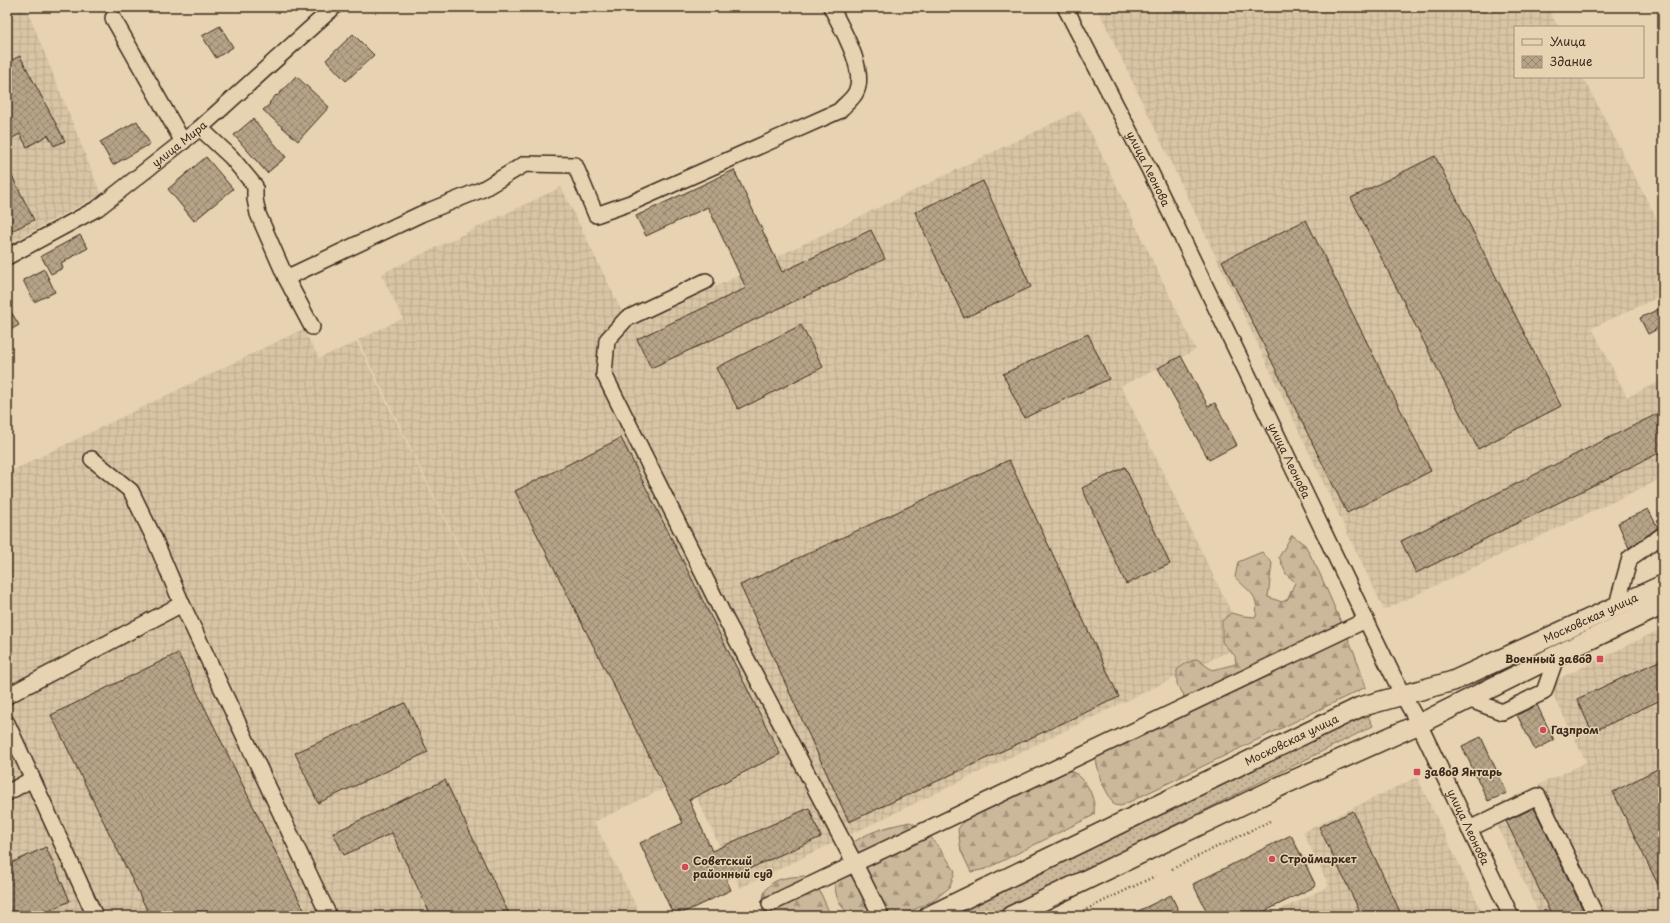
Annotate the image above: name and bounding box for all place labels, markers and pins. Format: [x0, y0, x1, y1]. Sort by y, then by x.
place label: Военный завод [1505, 650, 1592, 667]
marker: Военный завод [1595, 654, 1605, 664]
place label: Газпром [1551, 721, 1599, 738]
marker: Газпром [1538, 725, 1548, 735]
place label: завод Янтарь [1424, 763, 1502, 780]
marker: завод Янтарь [1412, 767, 1422, 777]
place label: Строймаркет [1280, 850, 1357, 867]
place label: Советский районный суд [693, 852, 773, 882]
marker: Строймаркет [1267, 854, 1277, 864]
marker: Советский районный суд [680, 862, 690, 872]

